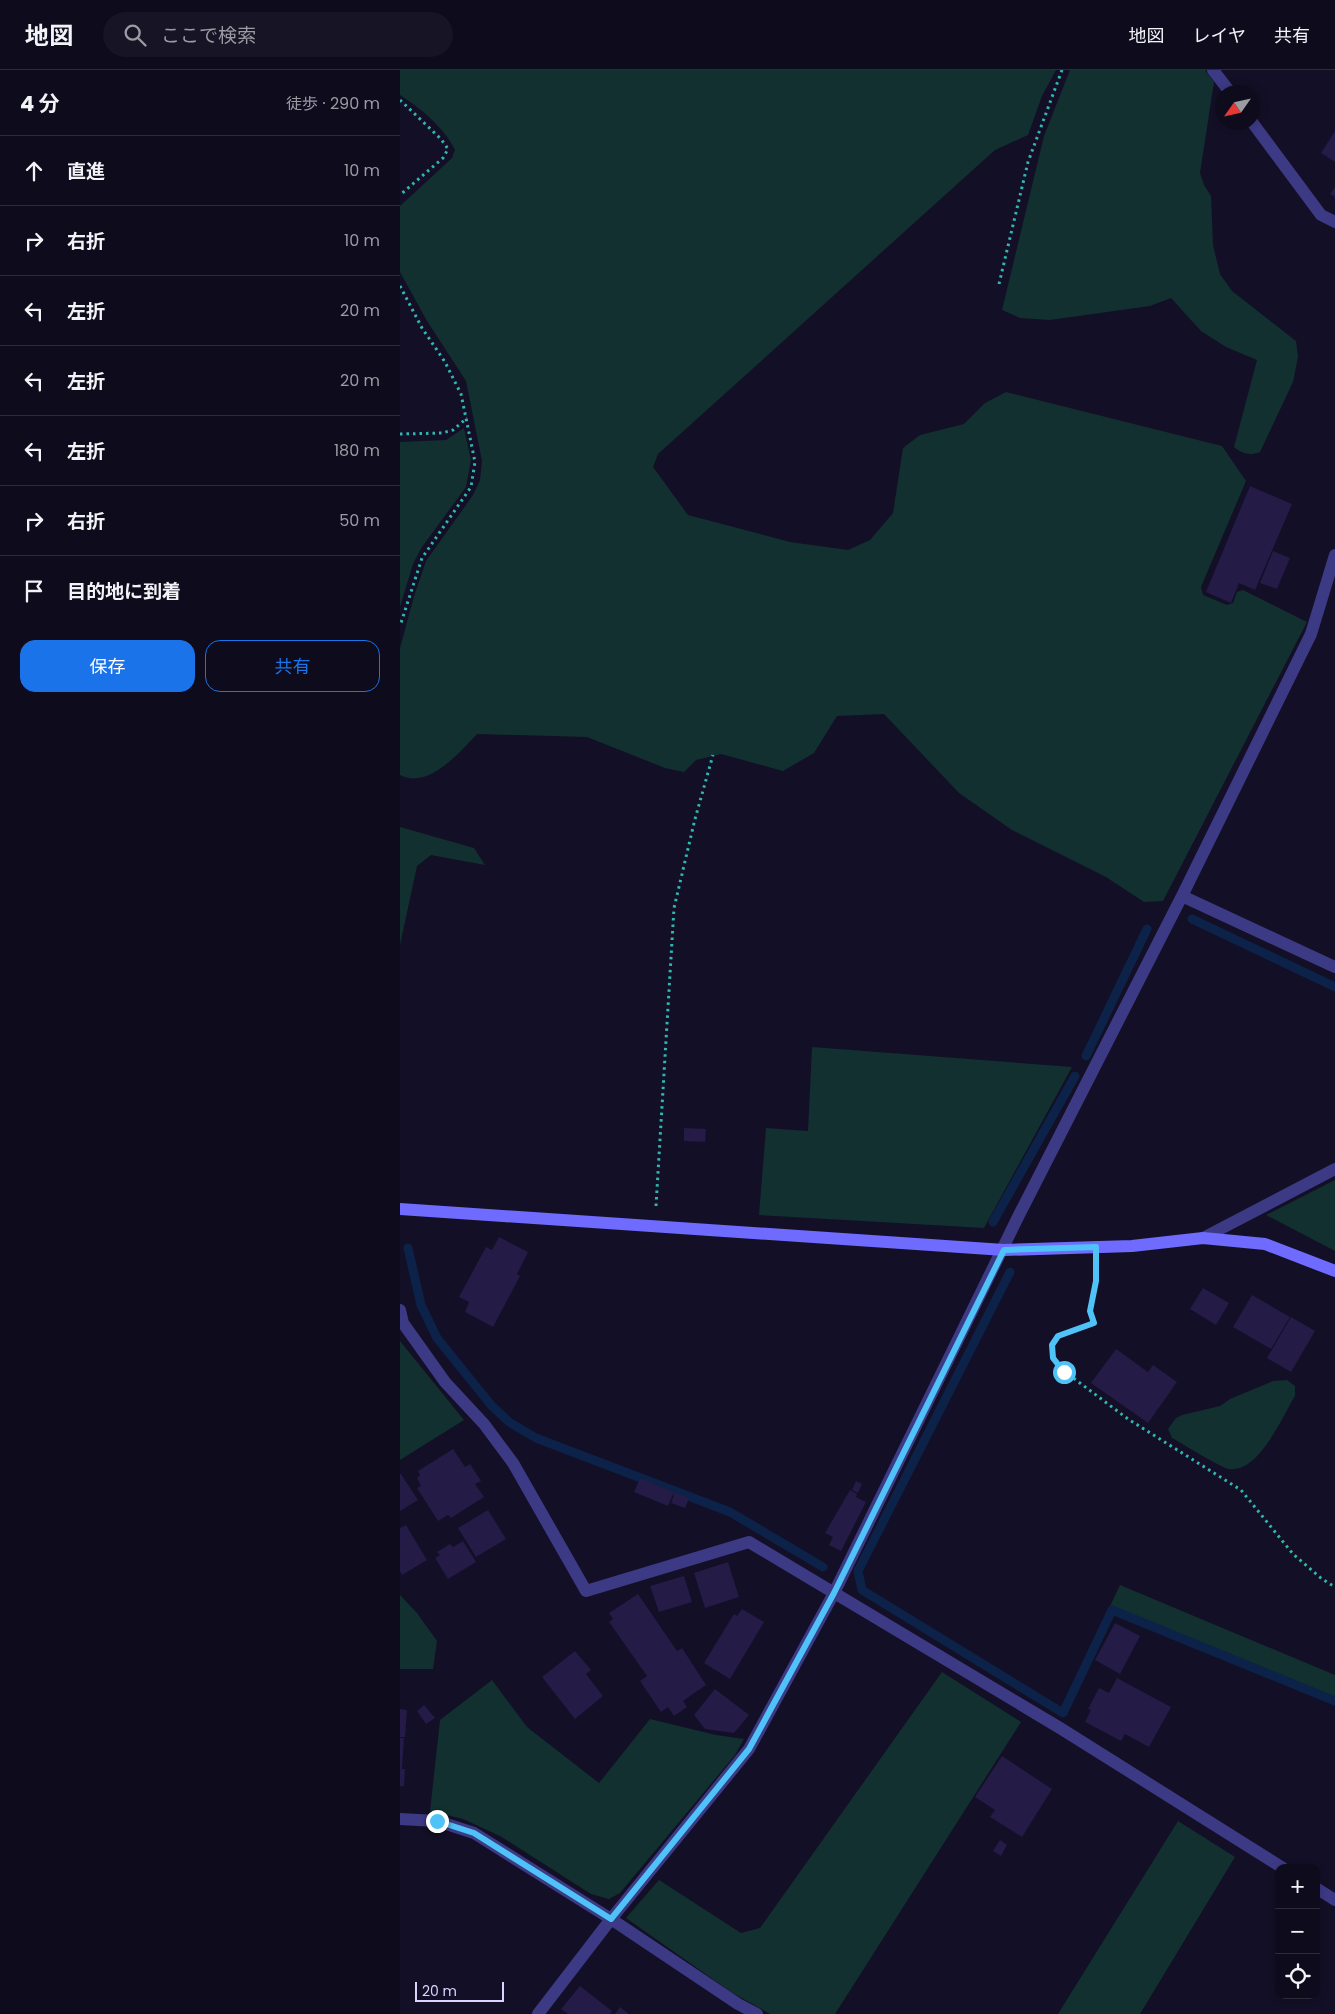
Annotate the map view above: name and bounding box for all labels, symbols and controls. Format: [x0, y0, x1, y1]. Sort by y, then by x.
search box [103, 12, 453, 57]
text: 地図 [25, 19, 73, 52]
icon: search [121, 21, 149, 49]
text: ここで検索 [161, 22, 256, 49]
text: 地図 [1129, 23, 1165, 48]
text: レイヤ [1193, 23, 1246, 48]
text: 共有 [1274, 23, 1310, 48]
north arrow [1215, 85, 1260, 130]
text: 4 分 [20, 89, 60, 118]
text: 徒歩 · 290 m [286, 92, 380, 115]
icon: ahead [20, 157, 48, 185]
text: 直進 [67, 158, 105, 185]
text: 10 m [344, 159, 380, 182]
icon: right [20, 227, 48, 255]
text: 右折 [67, 228, 105, 255]
text: 10 m [344, 229, 380, 252]
icon: left [20, 297, 48, 325]
text: 左折 [67, 298, 105, 325]
text: 20 m [340, 299, 380, 322]
icon: left [20, 367, 48, 395]
text: 左折 [67, 368, 105, 395]
text: 20 m [340, 369, 380, 392]
icon: left [20, 437, 48, 465]
text: 左折 [67, 438, 105, 465]
text: 180 m [334, 439, 380, 462]
icon: right [20, 507, 48, 535]
text: 右折 [67, 508, 105, 535]
text: 50 m [339, 509, 380, 532]
icon: arrive [20, 577, 48, 605]
text: 目的地に到着 [67, 578, 181, 605]
button: 保存 [20, 640, 195, 692]
button: 共有 [205, 640, 380, 692]
route start [1053, 1361, 1076, 1384]
route end [426, 1810, 449, 1833]
map controls [1275, 1864, 1320, 1999]
button: + [1275, 1864, 1320, 1909]
button: − [1275, 1909, 1320, 1954]
button: locate [1275, 1954, 1320, 1999]
scale bar [415, 1979, 504, 2002]
text: 20 m [422, 1981, 457, 2001]

